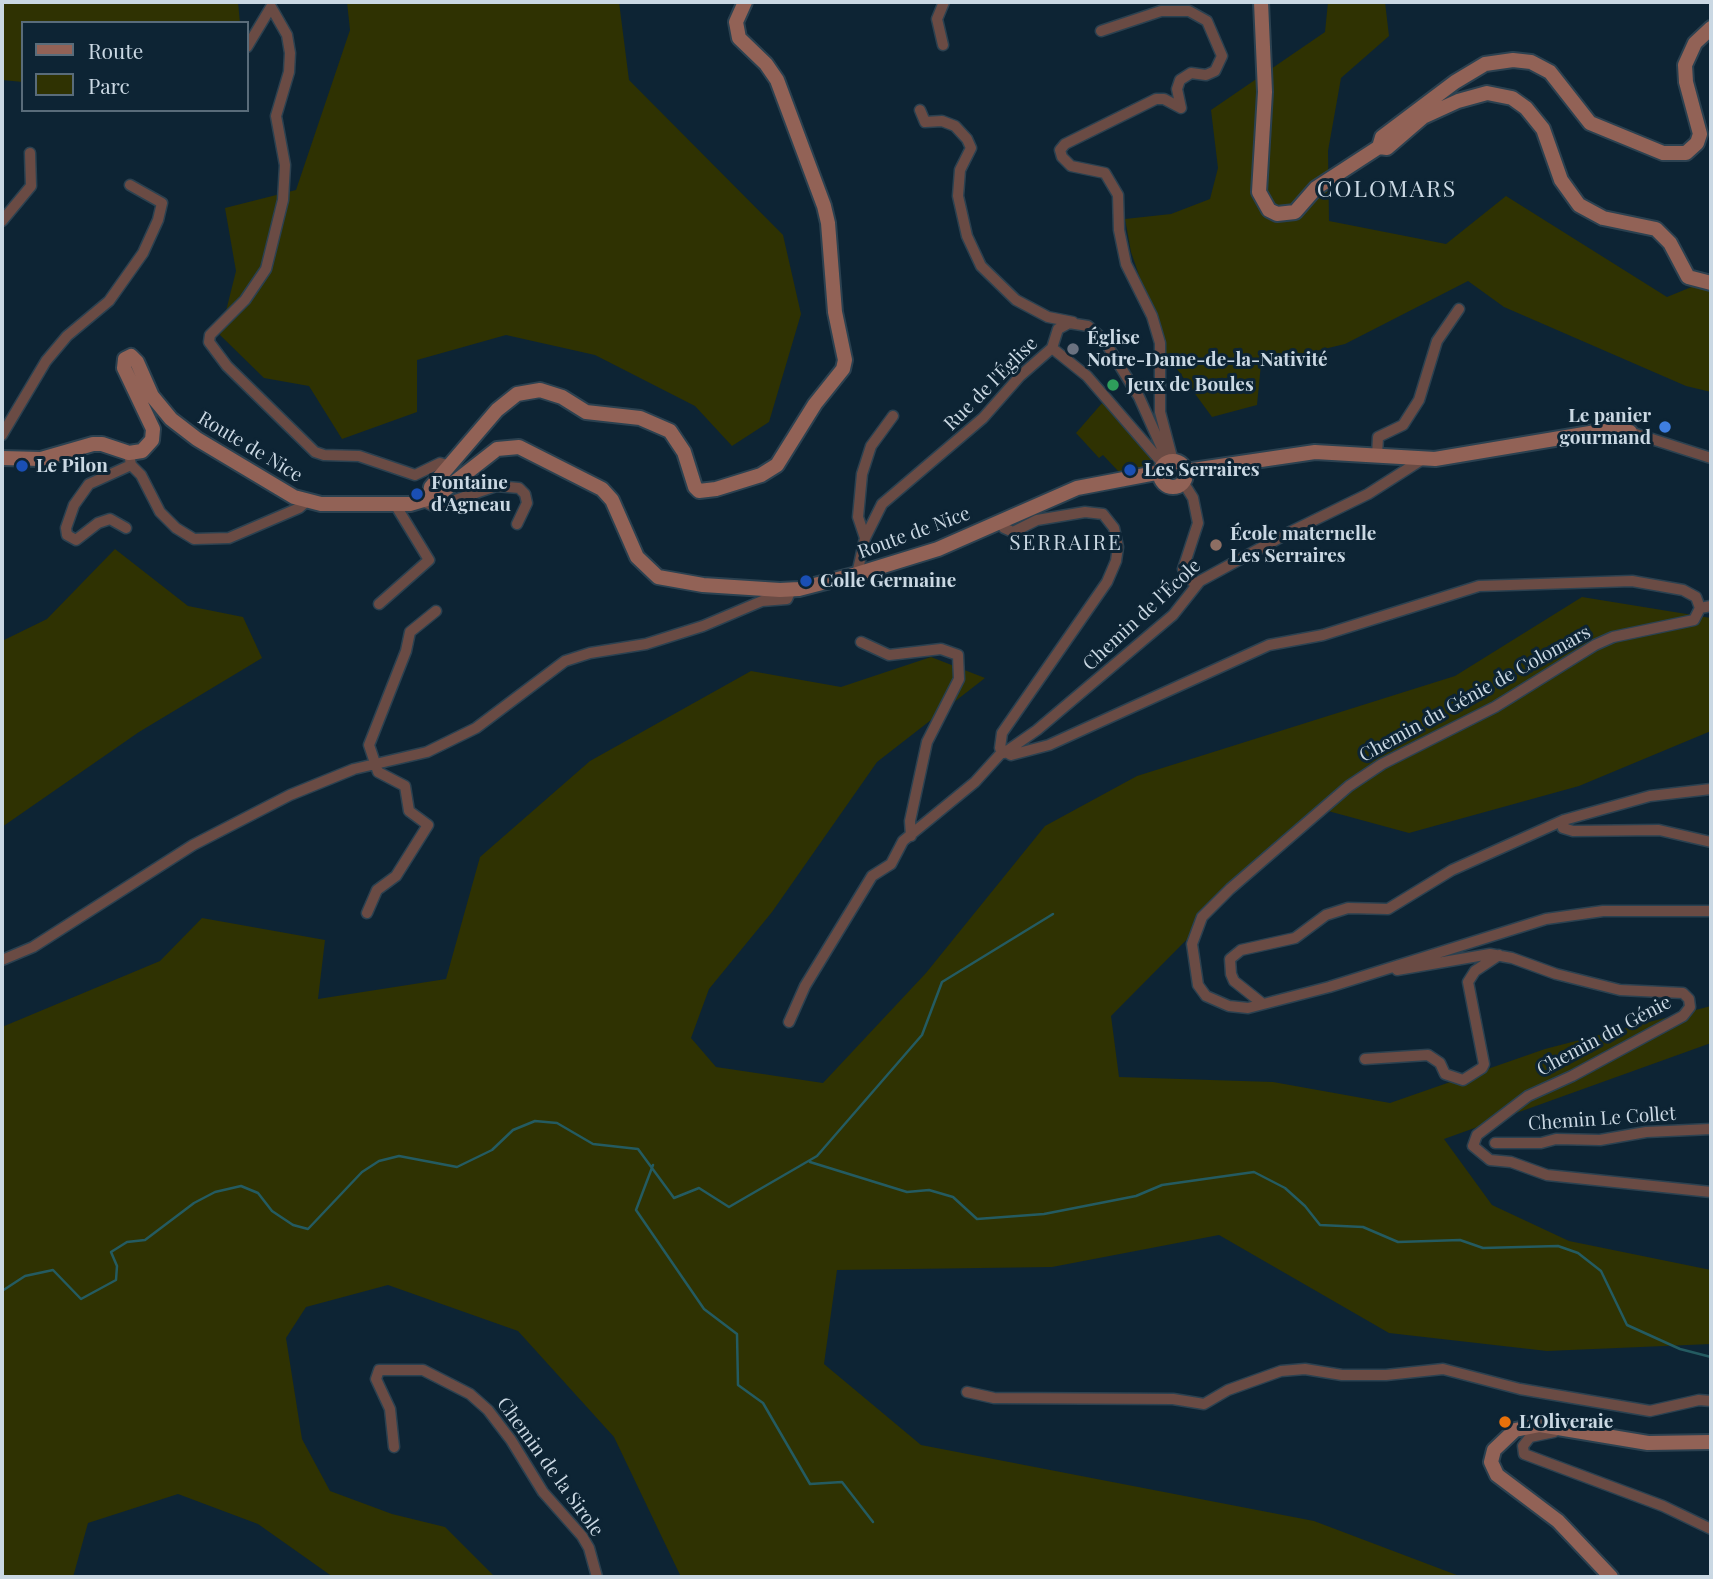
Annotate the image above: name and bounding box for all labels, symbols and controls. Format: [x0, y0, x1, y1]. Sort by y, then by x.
legend [21, 21, 248, 112]
text: Route [88, 36, 143, 64]
text: Parc [88, 71, 130, 99]
district label: COLOMARS [1318, 176, 1456, 204]
place label: Église Notre-Dame-de-la-Nativité [1087, 327, 1328, 371]
street label: Rue de l'Église [940, 333, 1042, 435]
marker: Église Notre-Dame-de-la-Nativité [1065, 341, 1081, 357]
place label: Jeux de Boules [1127, 374, 1254, 396]
marker: Jeux de Boules [1105, 377, 1121, 393]
place label: Le panier gourmand [1560, 405, 1651, 449]
street label: Route de Nice [194, 407, 306, 487]
marker: Le panier gourmand [1657, 419, 1673, 435]
place label: Le Pilon [36, 455, 108, 477]
marker: Le Pilon [14, 458, 30, 474]
place label: Les Serraires [1144, 459, 1259, 481]
marker: Les Serraires [1122, 462, 1138, 478]
place label: Fontaine d'Agneau [431, 472, 511, 516]
marker: Fontaine d'Agneau [409, 486, 425, 502]
street label: Route de Nice [855, 502, 973, 564]
place label: École maternelle Les Serraires [1230, 523, 1376, 567]
district label: SERRAIRE [1010, 530, 1122, 556]
marker: École maternelle Les Serraires [1208, 537, 1224, 553]
street label: Chemin de l'École [1078, 555, 1206, 675]
place label: Colle Germaine [820, 570, 956, 592]
marker: Colle Germaine [798, 573, 814, 589]
street label: Chemin du Génie de Colomars [1355, 621, 1595, 767]
street label: Chemin du Génie [1533, 991, 1675, 1081]
street label: Chemin Le Collet [1527, 1102, 1677, 1136]
street label: Chemin de la Sirole [492, 1393, 608, 1541]
place label: L'Oliveraie [1519, 1411, 1613, 1433]
marker: L'Oliveraie [1497, 1414, 1513, 1430]

